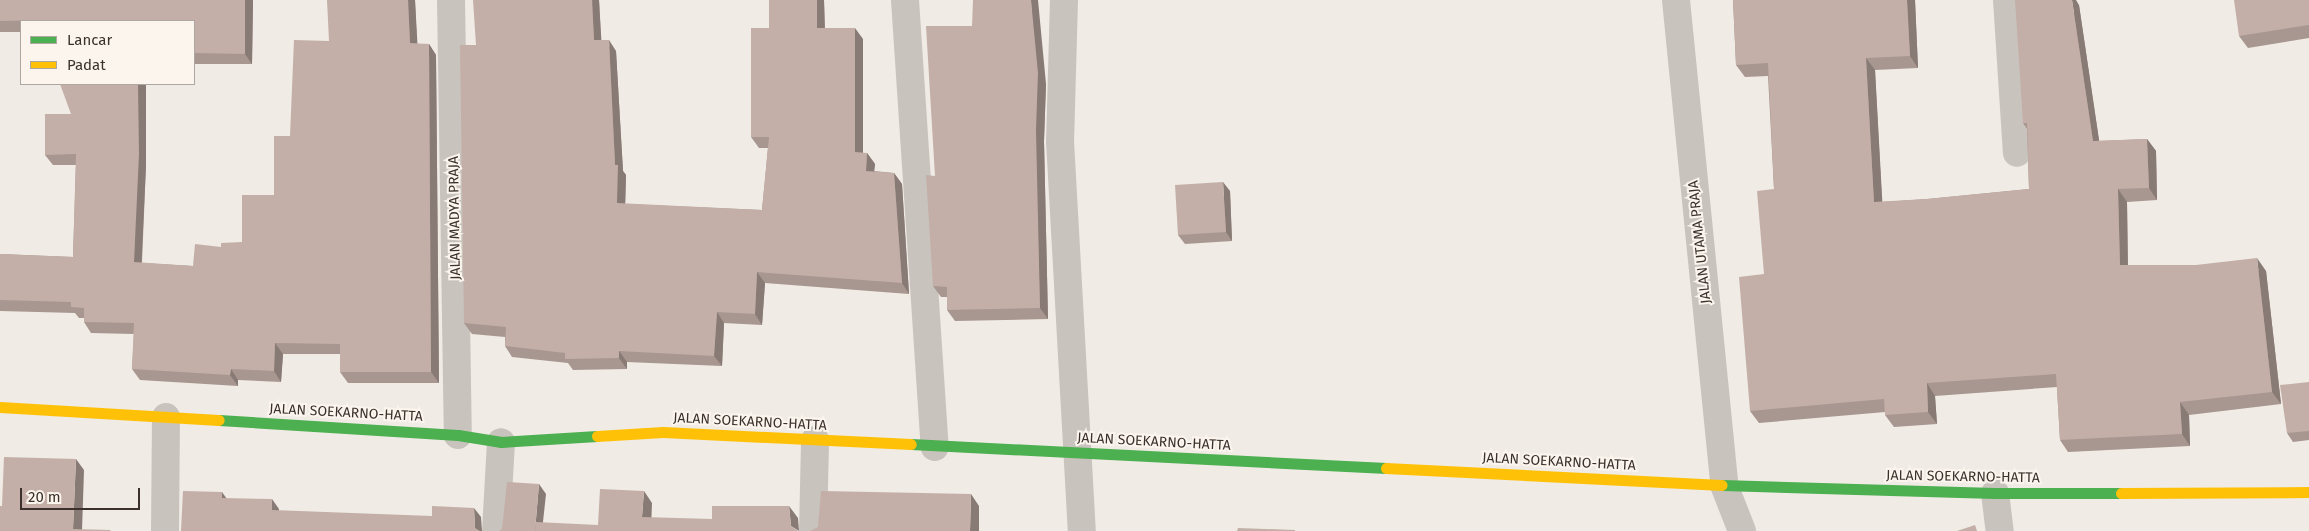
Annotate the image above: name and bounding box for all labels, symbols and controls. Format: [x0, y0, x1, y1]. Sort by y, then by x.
legend [20, 20, 195, 85]
text: Lancar [67, 31, 112, 49]
text: Padat [67, 56, 106, 74]
street label: JALAN MADYA PRAJA [446, 156, 464, 280]
street label: JALAN UTAMA PRAJA [1685, 179, 1715, 305]
street label: JALAN SOEKARNO-HATTA [269, 401, 423, 425]
street label: JALAN SOEKARNO-HATTA [673, 410, 827, 434]
street label: JALAN SOEKARNO-HATTA [1077, 430, 1231, 454]
street label: JALAN SOEKARNO-HATTA [1482, 450, 1636, 474]
street label: JALAN SOEKARNO-HATTA [1886, 467, 2040, 487]
scale bar [22, 478, 142, 510]
text: 20 m [28, 488, 61, 506]

